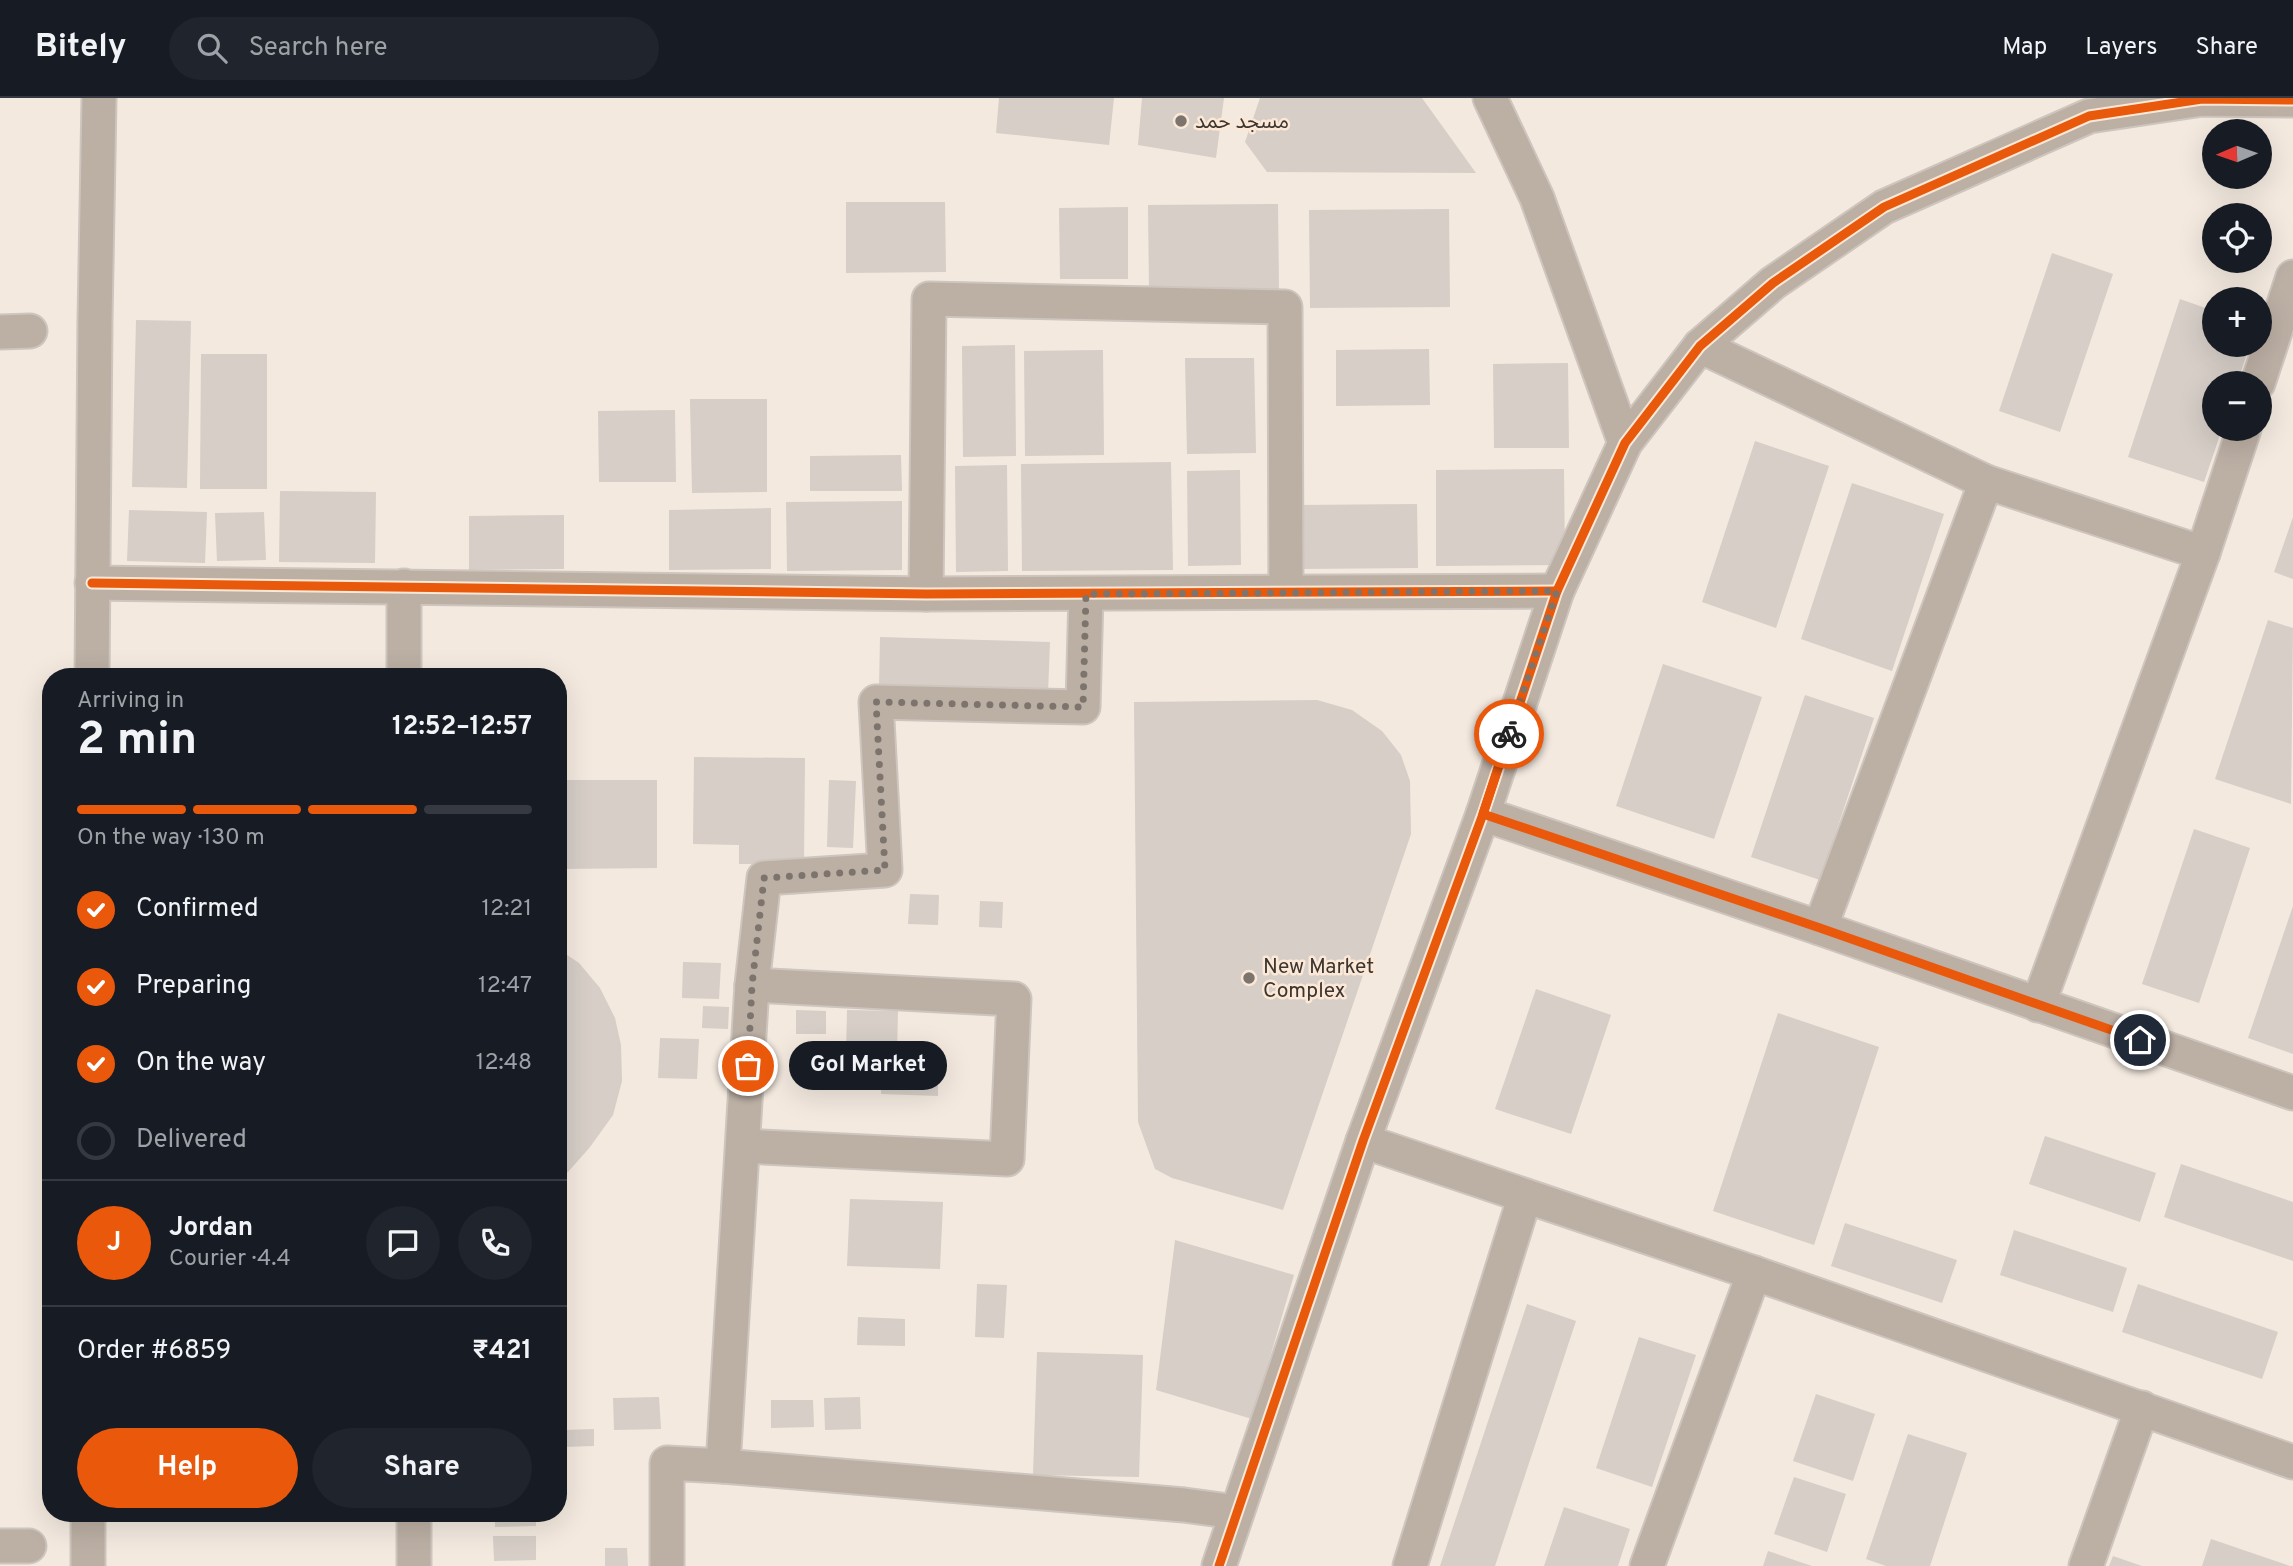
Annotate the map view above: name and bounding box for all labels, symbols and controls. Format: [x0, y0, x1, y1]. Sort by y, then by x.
search box [169, 17, 659, 80]
text: Bitely [35, 27, 127, 69]
icon: search [193, 29, 231, 67]
text: Search here [249, 32, 388, 65]
text: Map [2002, 33, 2047, 63]
text: Layers [2085, 33, 2157, 63]
text: Share [2195, 33, 2258, 63]
place label: مسجد حمد [1195, 109, 1289, 136]
marker: مسجد حمد [1173, 113, 1189, 129]
north arrow [2202, 119, 2272, 189]
map controls [2202, 119, 2272, 441]
button: locate [2202, 203, 2272, 273]
button: + [2202, 287, 2272, 357]
button: − [2202, 371, 2272, 441]
text: Arriving in [77, 687, 184, 716]
courier [1474, 699, 1544, 769]
text: 12:52–12:57 [392, 711, 532, 744]
text: 2 min [77, 712, 197, 771]
icon: bike [1490, 715, 1528, 753]
text: On the way · 130 m [77, 824, 265, 853]
icon: check [77, 891, 115, 929]
text: Confirmed [136, 893, 259, 926]
text: 12:21 [482, 895, 532, 924]
place label: New Market Complex [1263, 954, 1374, 1005]
icon: check [77, 968, 115, 1006]
text: Preparing [136, 970, 251, 1003]
marker: New Market Complex [1241, 970, 1257, 986]
text: 12:47 [478, 972, 532, 1001]
pin [2110, 1010, 2170, 1070]
icon: home [2121, 1021, 2159, 1059]
pin [718, 1036, 778, 1096]
callout: Gol Market [790, 1042, 948, 1090]
icon: check [77, 1045, 115, 1083]
text: On the way [136, 1047, 266, 1080]
icon: bag [729, 1047, 767, 1085]
text: 12:48 [476, 1049, 532, 1078]
text: Gol Market [810, 1051, 926, 1080]
text: Delivered [136, 1124, 247, 1157]
button: chat [366, 1206, 440, 1280]
button: phone [458, 1206, 532, 1280]
text: Jordan [169, 1212, 253, 1245]
text: J [107, 1227, 121, 1260]
text: Courier · 4.4 [169, 1245, 291, 1274]
text: Order #6859 [77, 1335, 231, 1368]
text: ₹421 [472, 1335, 532, 1368]
button: Help [77, 1428, 298, 1508]
button: Share [312, 1428, 532, 1508]

